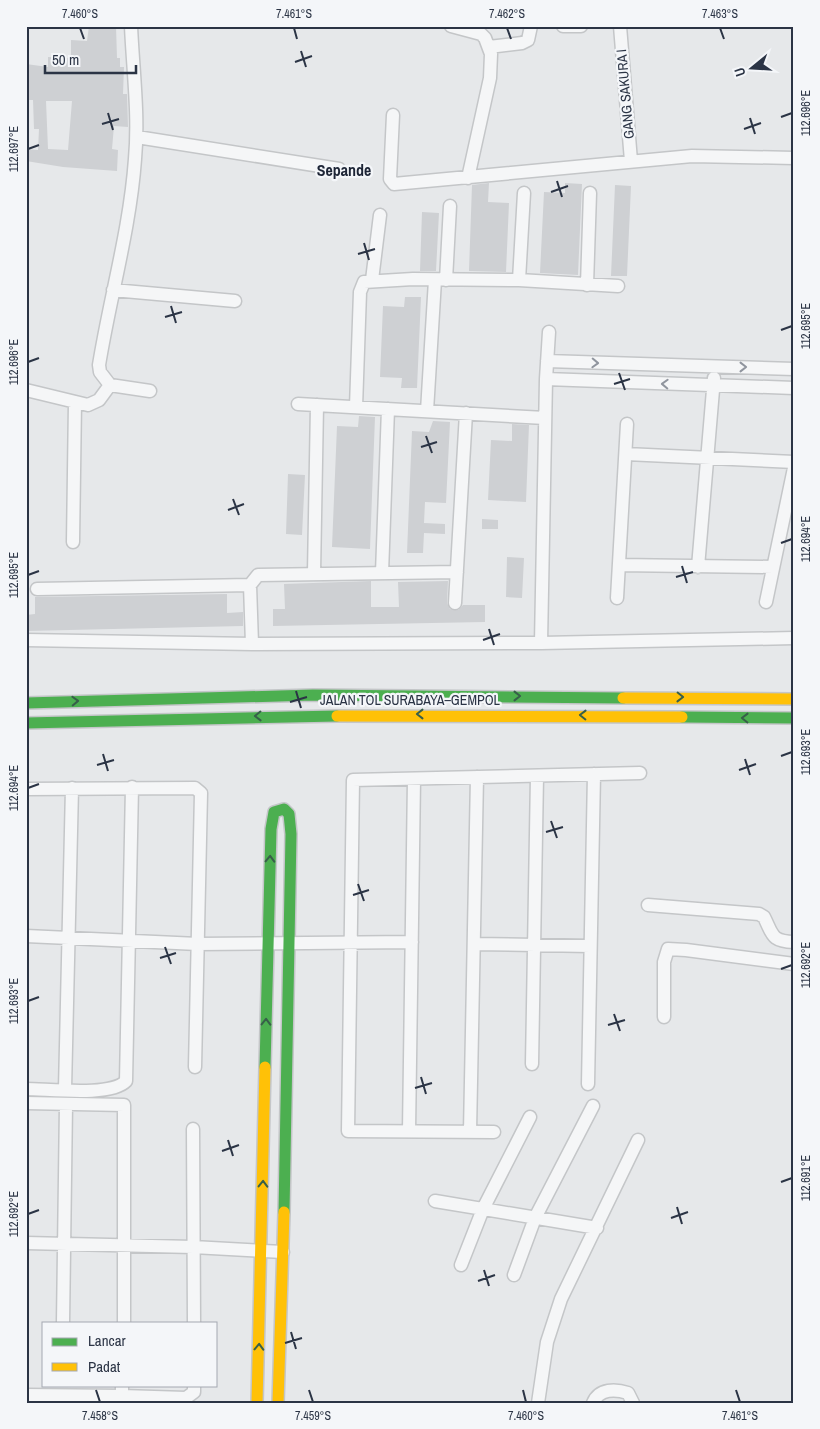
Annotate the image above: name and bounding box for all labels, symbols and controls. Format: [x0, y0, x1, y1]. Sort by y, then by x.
text: 7.460°S [62, 6, 98, 22]
text: 7.461°S [276, 6, 312, 22]
text: 7.462°S [489, 6, 525, 22]
text: 7.463°S [702, 6, 738, 22]
scale bar [45, 42, 136, 74]
north arrow [728, 42, 778, 92]
street label: GANG SAKURA I [612, 48, 638, 140]
text: 50 m [52, 49, 79, 70]
text: U [730, 65, 749, 79]
text: 112.696°E [798, 90, 814, 136]
text: 112.697°E [6, 126, 22, 172]
district label: Sepande [317, 159, 371, 181]
text: 112.695°E [798, 303, 814, 349]
text: 112.696°E [6, 339, 22, 385]
one-way arrow [592, 358, 599, 368]
one-way arrow [739, 362, 747, 372]
one-way arrow [661, 378, 669, 389]
text: 112.694°E [798, 516, 814, 562]
text: 112.695°E [6, 552, 22, 598]
street label: JALAN TOL SURABAYA–GEMPOL [320, 691, 501, 709]
one-way arrow [514, 691, 522, 701]
one-way arrow [676, 692, 684, 702]
one-way arrow [72, 696, 79, 706]
one-way arrow [416, 709, 424, 719]
one-way arrow [578, 710, 586, 720]
one-way arrow [253, 711, 261, 721]
one-way arrow [741, 712, 749, 723]
text: 112.693°E [798, 729, 814, 775]
text: 112.694°E [6, 765, 22, 811]
one-way arrow [265, 855, 275, 863]
text: 112.692°E [798, 942, 814, 988]
text: 112.693°E [6, 978, 22, 1024]
one-way arrow [261, 1018, 271, 1026]
text: 112.691°E [798, 1155, 814, 1201]
one-way arrow [258, 1180, 268, 1188]
text: 112.692°E [6, 1191, 22, 1237]
legend [42, 1322, 218, 1386]
text: Lancar [88, 1330, 126, 1351]
one-way arrow [254, 1343, 264, 1350]
text: Padat [88, 1356, 121, 1377]
text: 7.458°S [82, 1408, 118, 1424]
text: 7.459°S [295, 1408, 331, 1424]
text: 7.460°S [508, 1408, 544, 1424]
text: 7.461°S [722, 1408, 758, 1424]

